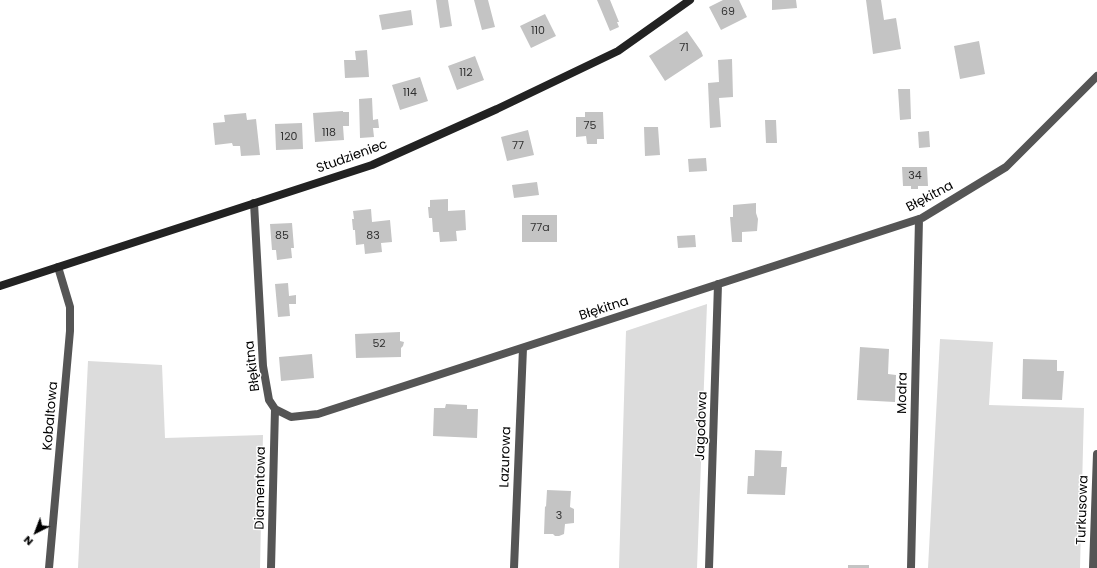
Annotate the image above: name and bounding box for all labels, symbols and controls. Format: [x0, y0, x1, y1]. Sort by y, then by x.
house number: 69 [721, 5, 735, 19]
house number: 110 [531, 24, 545, 38]
house number: 71 [679, 41, 689, 55]
house number: 112 [459, 66, 473, 80]
house number: 114 [403, 86, 417, 100]
house number: 75 [584, 119, 596, 133]
house number: 118 [322, 126, 336, 140]
house number: 120 [281, 130, 297, 144]
street label: Studzieniec [315, 137, 389, 177]
house number: 77 [512, 139, 524, 153]
house number: 34 [908, 169, 922, 183]
street label: Błękitna [904, 178, 956, 216]
house number: 77a [530, 221, 550, 235]
house number: 85 [275, 229, 289, 243]
house number: 83 [366, 229, 380, 243]
street label: Błękitna [577, 294, 631, 324]
house number: 52 [372, 337, 386, 351]
street label: Błękitna [242, 340, 264, 392]
street label: Modra [895, 372, 911, 414]
street label: Kobaltowa [40, 381, 62, 451]
street label: Jagodowa [693, 391, 711, 461]
street label: Lazurowa [497, 426, 515, 488]
street label: Diamentowa [252, 446, 270, 530]
street label: Turkusowa [1074, 475, 1092, 545]
house number: 3 [556, 509, 562, 523]
north arrow [16, 512, 56, 552]
text: N [20, 532, 36, 550]

